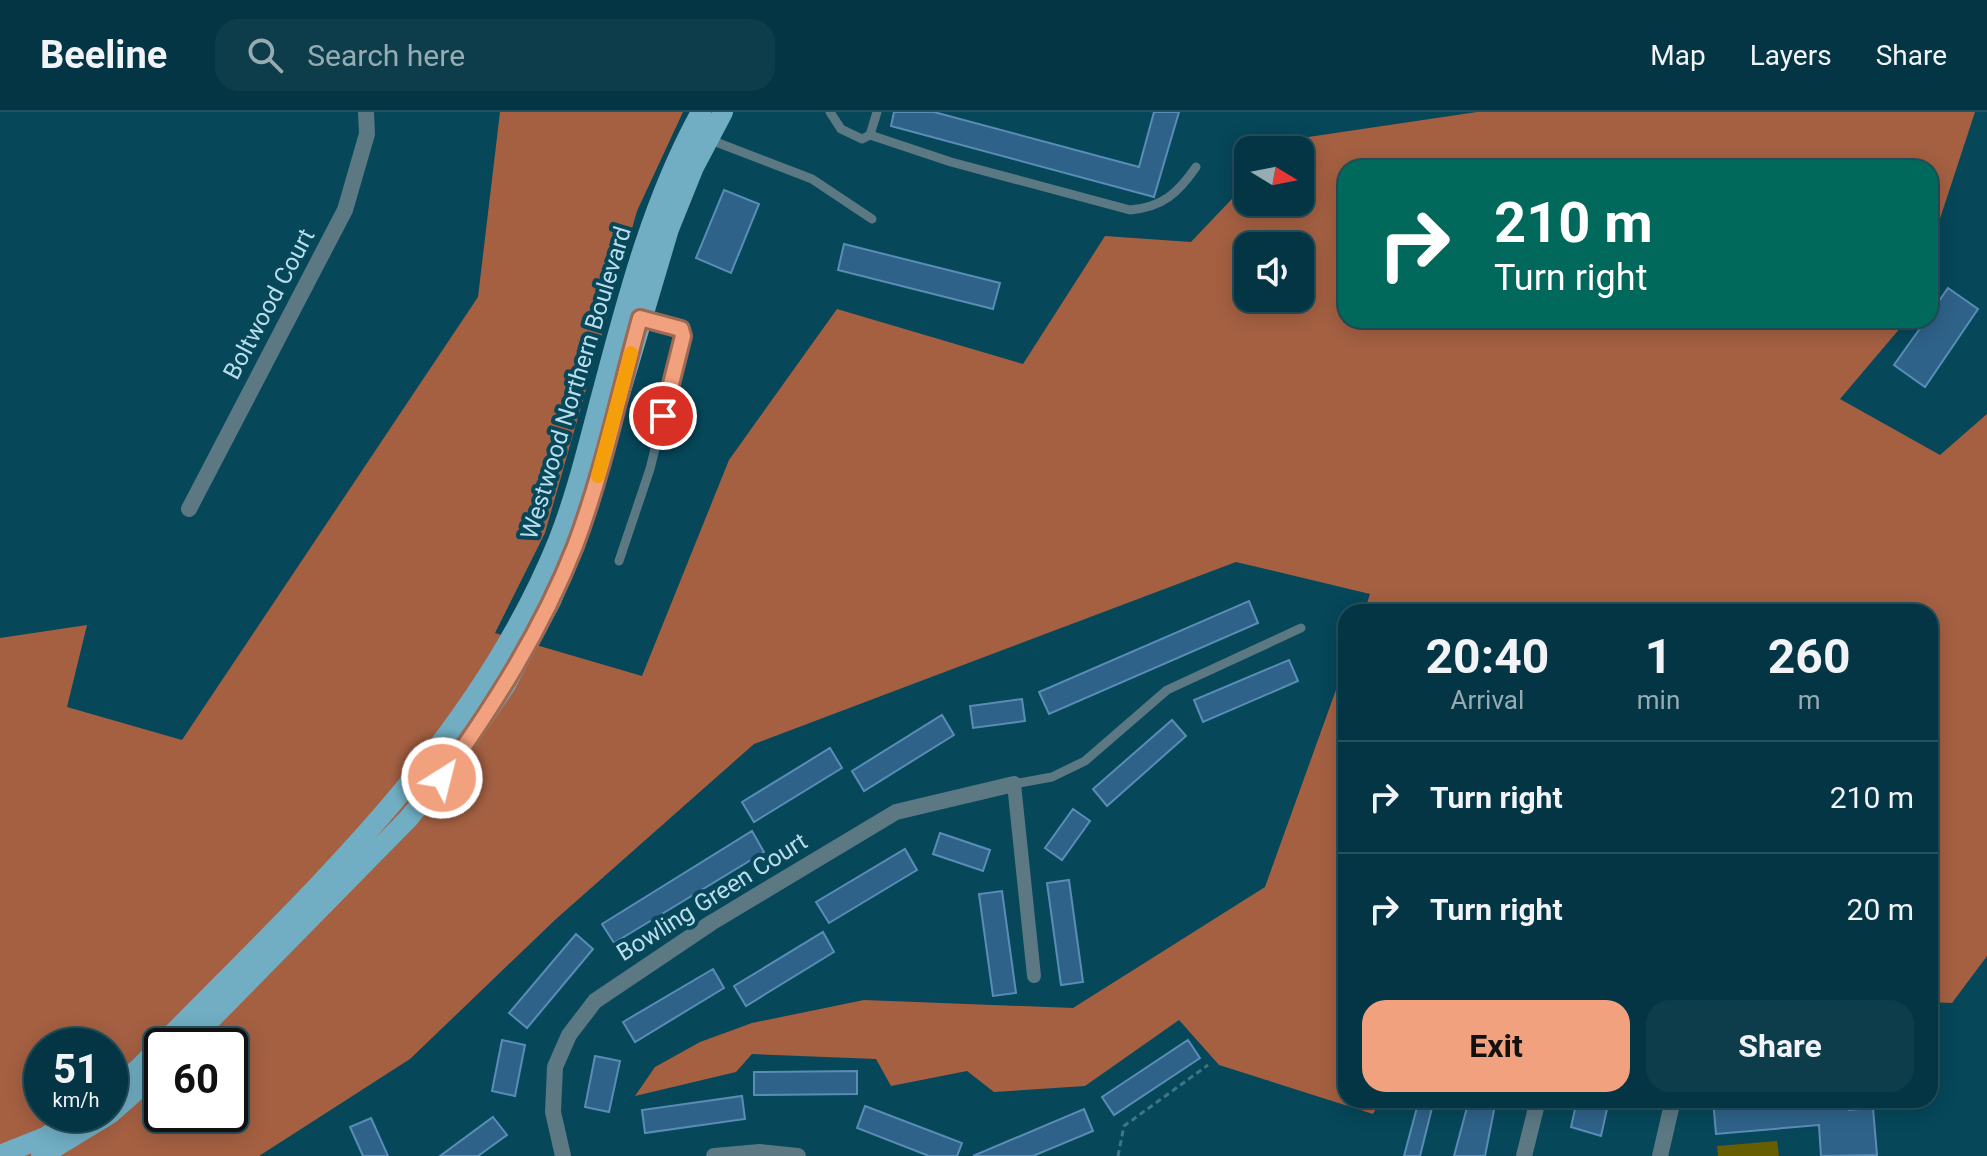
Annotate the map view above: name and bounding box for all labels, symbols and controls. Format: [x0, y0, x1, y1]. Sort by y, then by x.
search box [215, 19, 775, 91]
text: Beeline [40, 33, 167, 77]
icon: search [243, 33, 287, 77]
text: Search here [307, 38, 465, 73]
text: Map [1650, 39, 1706, 72]
text: Layers [1750, 39, 1832, 72]
text: Share [1876, 39, 1947, 72]
north arrow [1234, 136, 1314, 216]
map controls [1234, 136, 1314, 312]
text: 210 m [1494, 190, 1653, 256]
icon: right [1362, 192, 1466, 296]
street label: Westwood Northern Boulevard [515, 223, 637, 543]
street label: Boltwood Court [218, 224, 320, 384]
button: sound [1234, 232, 1314, 312]
text: Turn right [1494, 257, 1647, 299]
pin [629, 382, 697, 450]
icon: arrive [641, 394, 685, 438]
text: 20:40 [1426, 628, 1549, 685]
text: 1 [1645, 628, 1672, 685]
text: 260 [1768, 628, 1850, 685]
text: Arrival [1451, 685, 1524, 715]
text: min [1637, 685, 1680, 715]
text: m [1798, 685, 1821, 715]
position arrow [400, 736, 484, 820]
icon: right [1362, 775, 1406, 819]
text: Turn right [1430, 780, 1563, 815]
text: 210 m [1830, 780, 1914, 815]
street label: Bowling Green Court [612, 827, 812, 967]
icon: right [1362, 887, 1406, 931]
text: Turn right [1430, 892, 1563, 927]
text: 20 m [1847, 892, 1914, 927]
button: Exit [1362, 1000, 1630, 1092]
button: Share [1646, 1000, 1914, 1092]
speed limit sign: 60 [144, 1028, 248, 1132]
text: 51 [53, 1046, 99, 1093]
text: km/h [53, 1088, 99, 1112]

